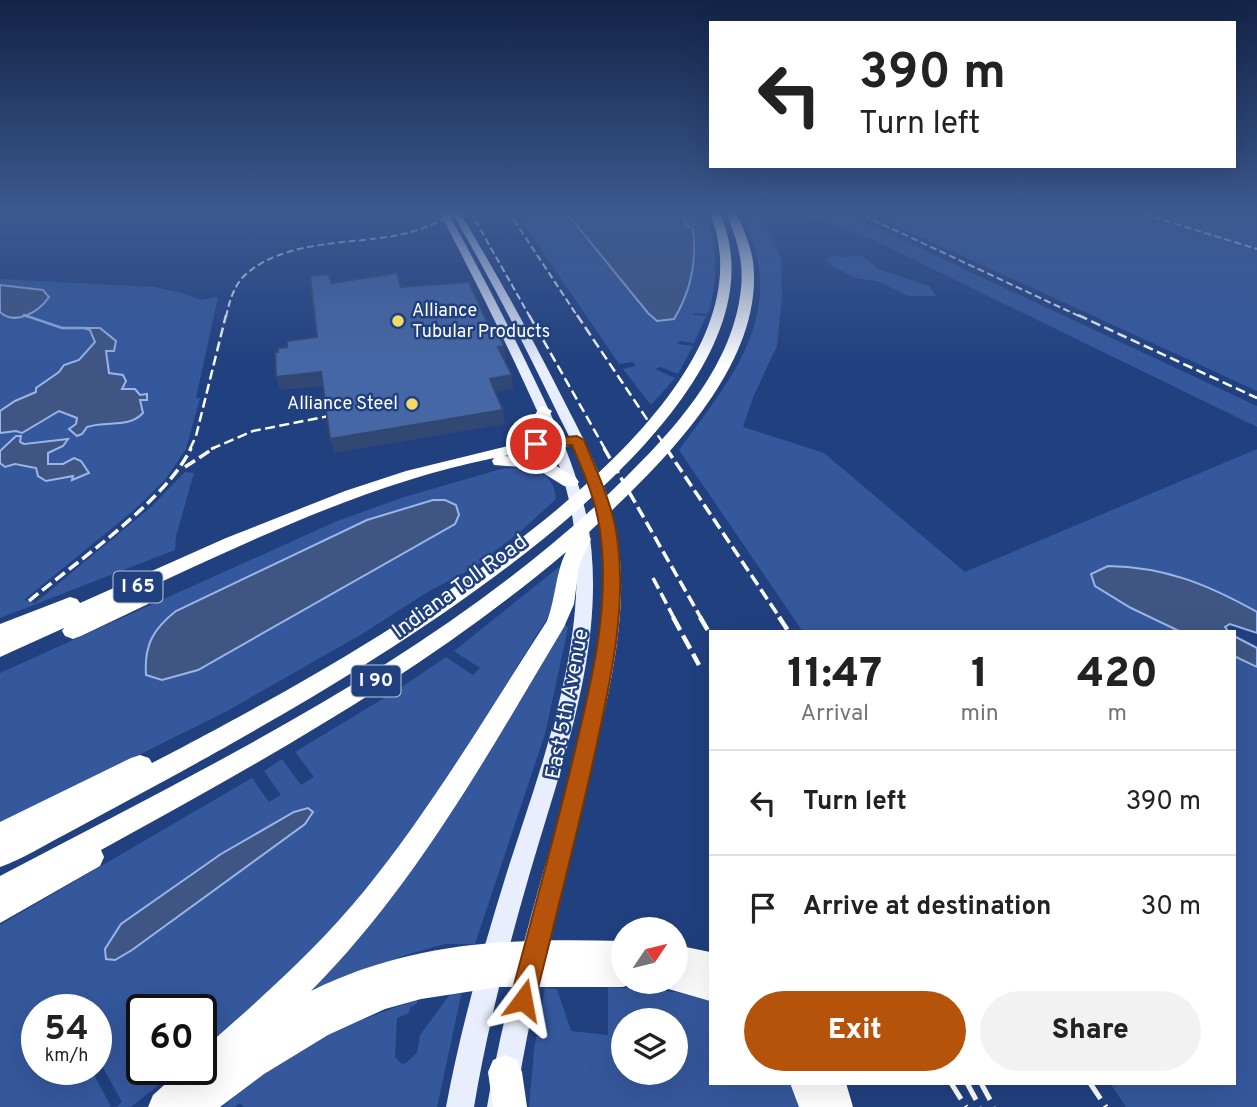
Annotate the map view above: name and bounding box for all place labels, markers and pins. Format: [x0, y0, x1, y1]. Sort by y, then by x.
place label: Alliance Tubular Products [412, 300, 550, 344]
marker: Alliance Tubular Products [390, 313, 406, 329]
place label: Alliance Steel [287, 393, 398, 416]
marker: Alliance Steel [404, 396, 420, 412]
pin [506, 414, 566, 474]

